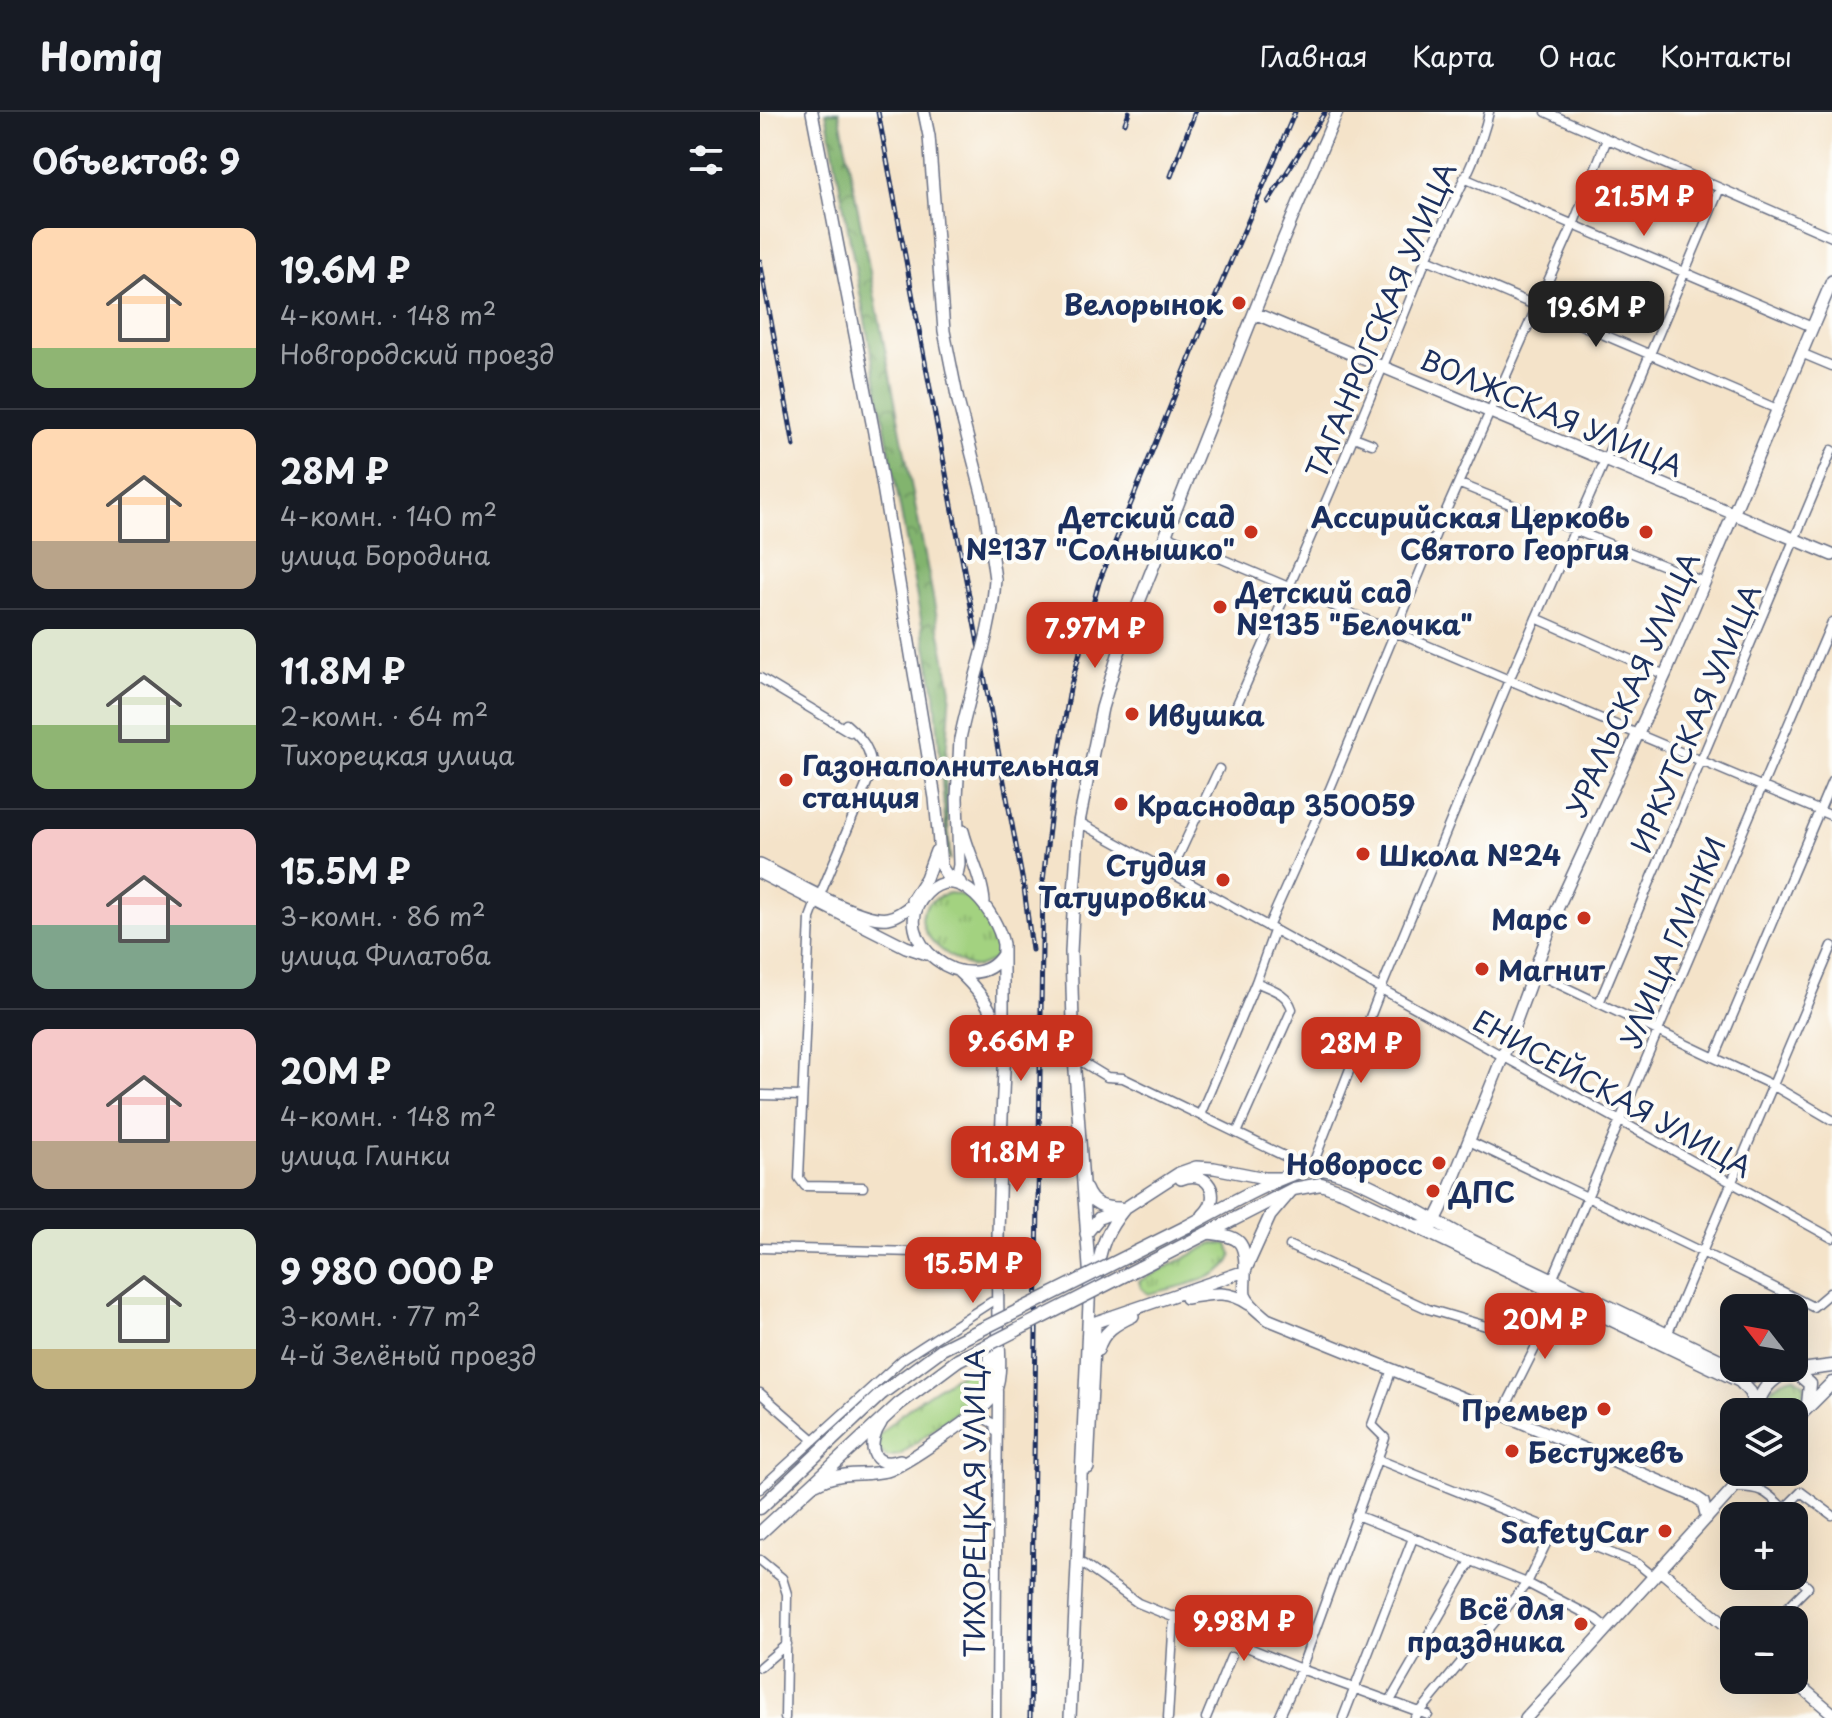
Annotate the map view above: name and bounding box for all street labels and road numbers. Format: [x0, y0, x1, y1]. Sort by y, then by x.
street label: ТАГАНРОГСКАЯ УЛИЦА [1294, 155, 1466, 485]
street label: ВОЛЖСКАЯ УЛИЦА [1414, 337, 1690, 487]
street label: УРАЛЬСКАЯ УЛИЦА [1554, 544, 1710, 824]
street label: ИРКУТСКАЯ УЛИЦА [1619, 577, 1771, 859]
street label: УЛИЦА ГЛИНКИ [1608, 830, 1736, 1054]
street label: ЕНИСЕЙСКАЯ УЛИЦА [1466, 998, 1760, 1188]
street label: ТИХОРЕЦКАЯ УЛИЦА [952, 1348, 995, 1658]

